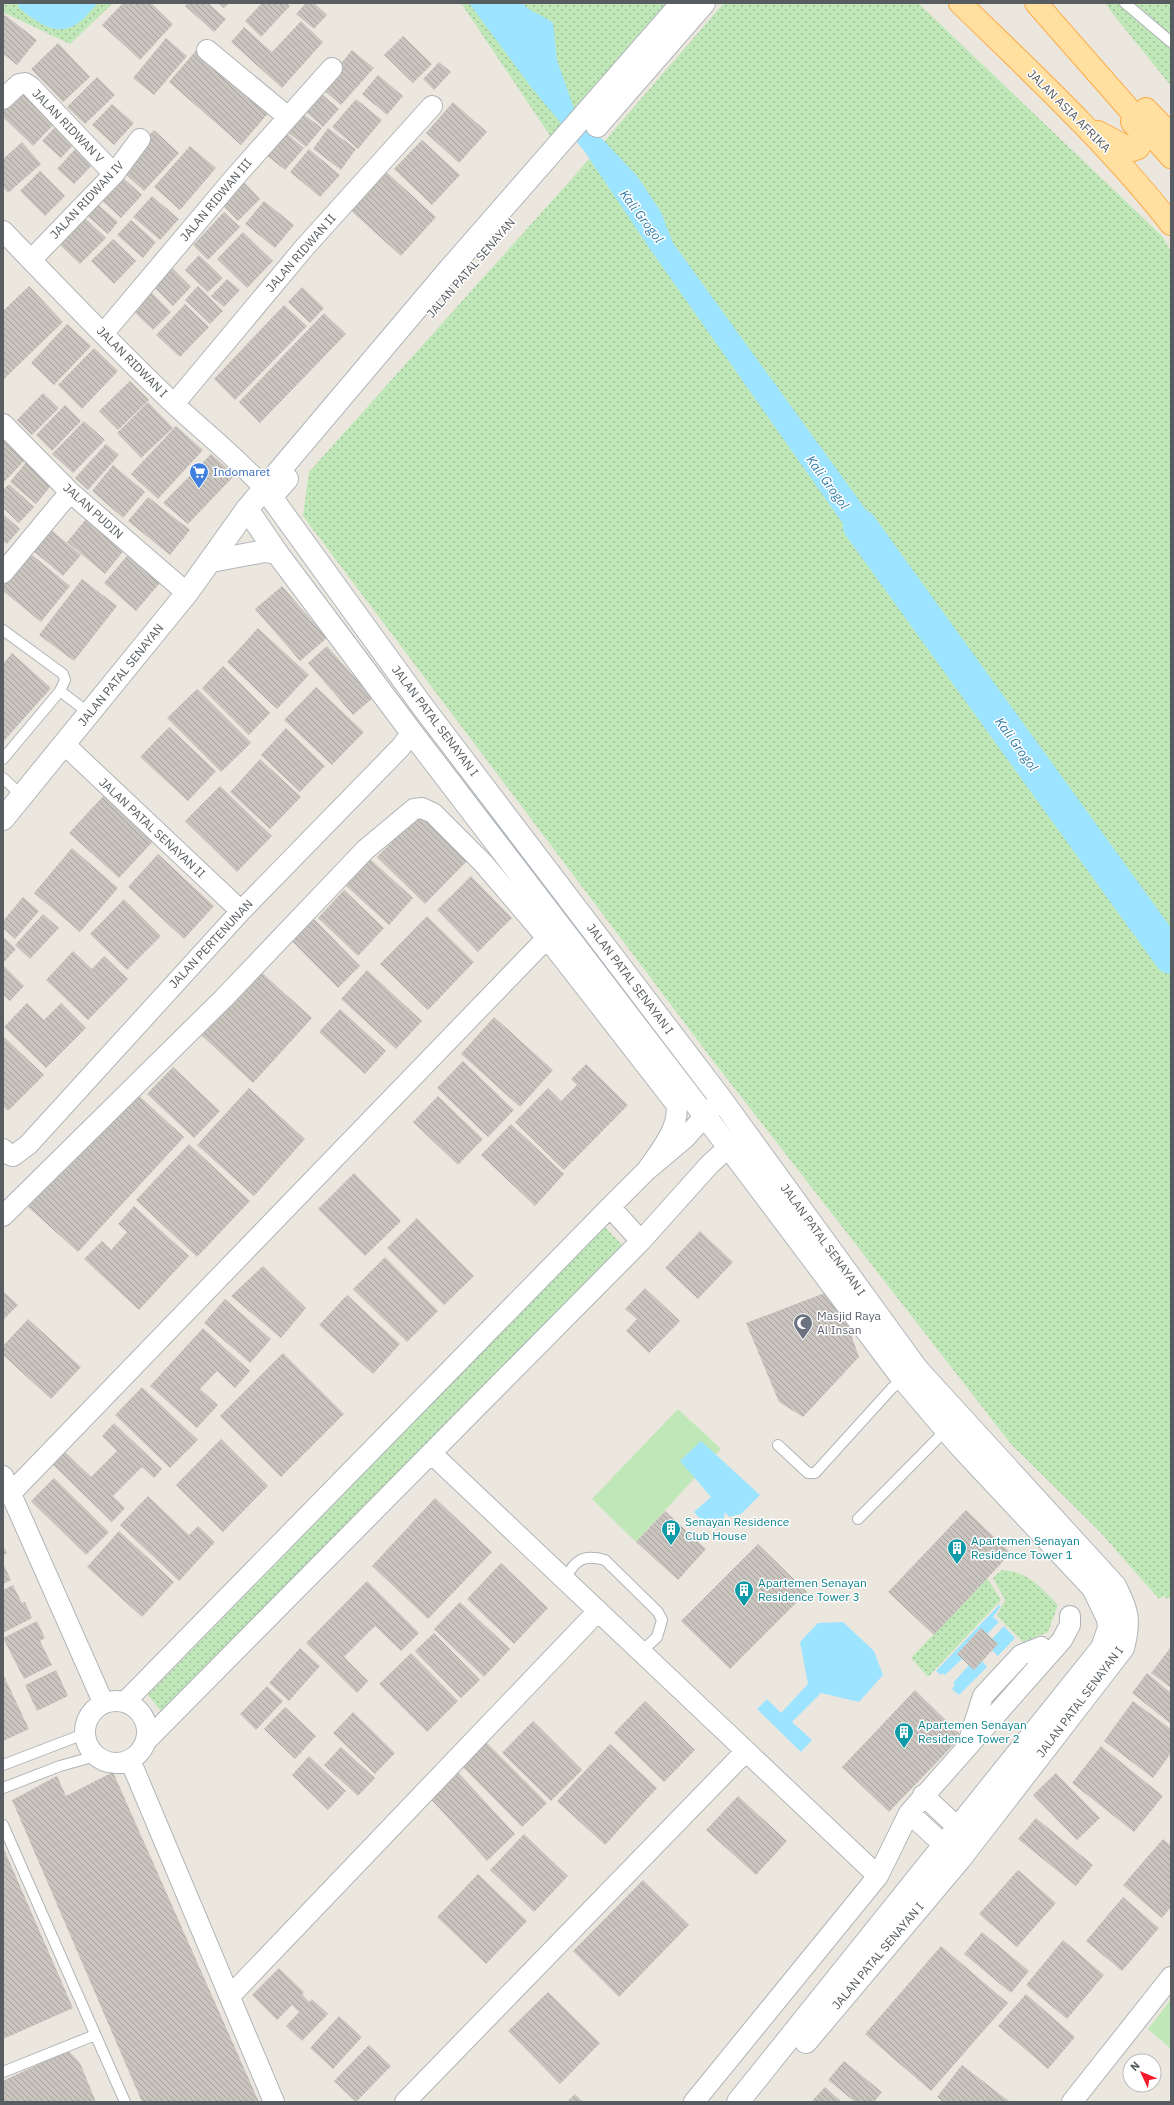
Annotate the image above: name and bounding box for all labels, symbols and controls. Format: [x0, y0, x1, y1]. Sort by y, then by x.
street label: JALAN ASIA AFRIKA [1025, 66, 1114, 155]
street label: JALAN RIDWAN V [29, 86, 108, 166]
street label: JALAN RIDWAN III [177, 155, 255, 244]
street label: JALAN RIDWAN IV [47, 157, 127, 242]
water label: Kali Grogol [616, 186, 668, 247]
street label: JALAN RIDWAN II [263, 210, 339, 295]
street label: JALAN PATAL SENAYAN [423, 215, 518, 321]
street label: JALAN RIDWAN I [94, 323, 171, 400]
water label: Kali Grogol [802, 452, 853, 513]
supermarket icon: Indomaret [188, 461, 210, 489]
place label: Indomaret [213, 464, 270, 479]
street label: JALAN PUDIN [60, 480, 126, 542]
street label: JALAN PATAL SENAYAN [75, 620, 167, 729]
street label: JALAN PATAL SENAYAN I [389, 662, 482, 779]
water label: Kali Grogol [991, 714, 1042, 775]
street label: JALAN PATAL SENAYAN II [96, 774, 209, 881]
street label: JALAN PERTENUNAN [166, 896, 256, 991]
street label: JALAN PATAL SENAYAN I [584, 920, 677, 1037]
street label: JALAN PATAL SENAYAN I [778, 1181, 869, 1299]
place label: Masjid Raya Al Insan [817, 1308, 882, 1337]
mosque icon: Masjid Raya Al Insan [792, 1312, 814, 1340]
place label: Senayan Residence Club House [685, 1514, 790, 1543]
building icon: Senayan Residence Club House [660, 1518, 682, 1546]
place label: Apartemen Senayan Residence Tower 1 [971, 1533, 1080, 1562]
building icon: Apartemen Senayan Residence Tower 1 [946, 1537, 968, 1565]
place label: Apartemen Senayan Residence Tower 3 [758, 1575, 867, 1604]
building icon: Apartemen Senayan Residence Tower 3 [733, 1579, 755, 1607]
street label: JALAN PATAL SENAYAN I [1033, 1643, 1126, 1760]
place label: Apartemen Senayan Residence Tower 2 [918, 1717, 1027, 1746]
building icon: Apartemen Senayan Residence Tower 2 [893, 1721, 915, 1749]
street label: JALAN PATAL SENAYAN I [828, 1899, 927, 2012]
north arrow [1122, 2053, 1162, 2093]
text: N [1127, 2058, 1143, 2074]

